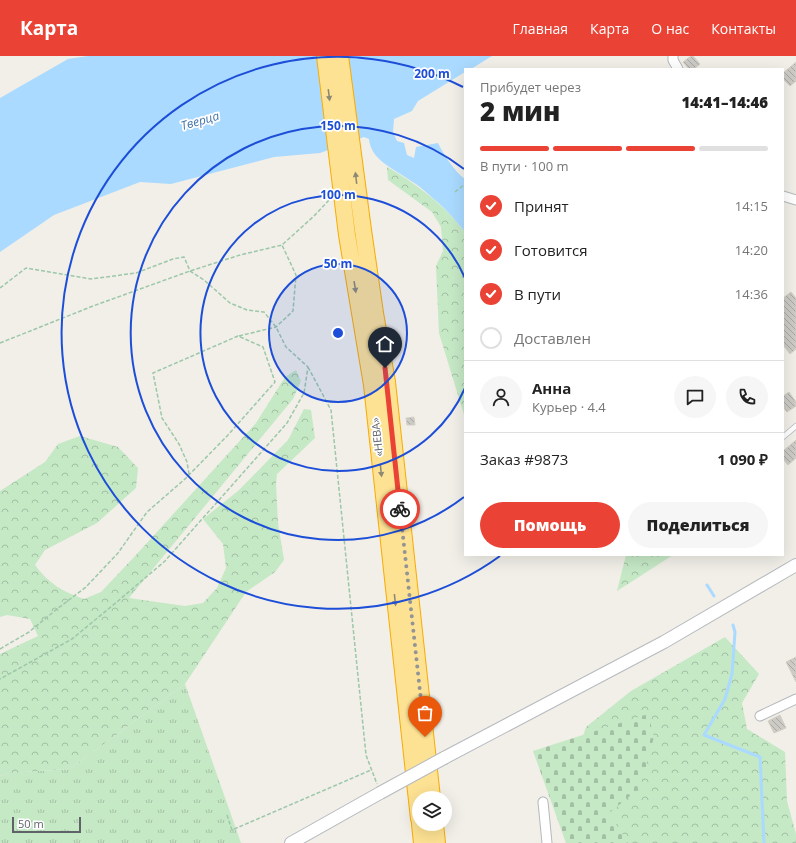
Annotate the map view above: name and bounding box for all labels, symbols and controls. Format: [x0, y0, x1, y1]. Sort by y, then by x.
text: Карта [20, 15, 78, 41]
text: Главная [513, 19, 568, 38]
text: Карта [590, 19, 629, 38]
text: О нас [651, 19, 689, 38]
text: Контакты [711, 19, 776, 38]
text: 200 m [414, 65, 450, 82]
text: Прибудет через [480, 78, 581, 96]
one-way arrow [326, 89, 333, 101]
text: 14:41–14:46 [682, 92, 768, 112]
text: 2 мин [480, 93, 560, 129]
water label: Тверца [179, 107, 221, 134]
text: 150 m [320, 117, 356, 134]
text: В пути · 100 m [480, 157, 569, 175]
one-way arrow [353, 172, 359, 184]
text: 100 m [320, 186, 356, 203]
icon: check [480, 195, 502, 217]
text: Принят [514, 196, 569, 216]
text: 14:15 [735, 197, 768, 215]
icon: check [480, 239, 502, 261]
text: Готовится [514, 240, 588, 260]
text: 14:20 [735, 241, 768, 259]
text: 50 m [324, 255, 352, 272]
one-way arrow [352, 281, 358, 293]
icon: check [480, 283, 502, 305]
text: В пути [514, 284, 561, 304]
text: 14:36 [735, 285, 768, 303]
centre of rings [331, 326, 345, 340]
pin [368, 327, 402, 368]
text: Доставлен [514, 328, 591, 348]
icon: home [374, 333, 396, 355]
button: person [480, 376, 522, 418]
button: chat [674, 376, 716, 418]
button: phone [726, 376, 768, 418]
text: Анна [532, 378, 571, 398]
text: Курьер · 4.4 [532, 398, 606, 416]
street label: «НЕВА» [367, 416, 386, 457]
text: Заказ #9873 [480, 449, 568, 469]
text: 1 090 ₽ [717, 449, 768, 469]
one-way arrow [378, 465, 384, 477]
courier [380, 489, 420, 529]
icon: bike [389, 498, 411, 520]
button: Помощь [480, 502, 620, 548]
button: Поделиться [628, 502, 768, 548]
one-way arrow [391, 594, 398, 607]
pin [408, 696, 442, 737]
icon: bag [414, 702, 436, 724]
map controls [412, 791, 452, 831]
button: layers [412, 791, 452, 831]
scale bar [12, 815, 81, 834]
text: 50 m [18, 816, 44, 831]

